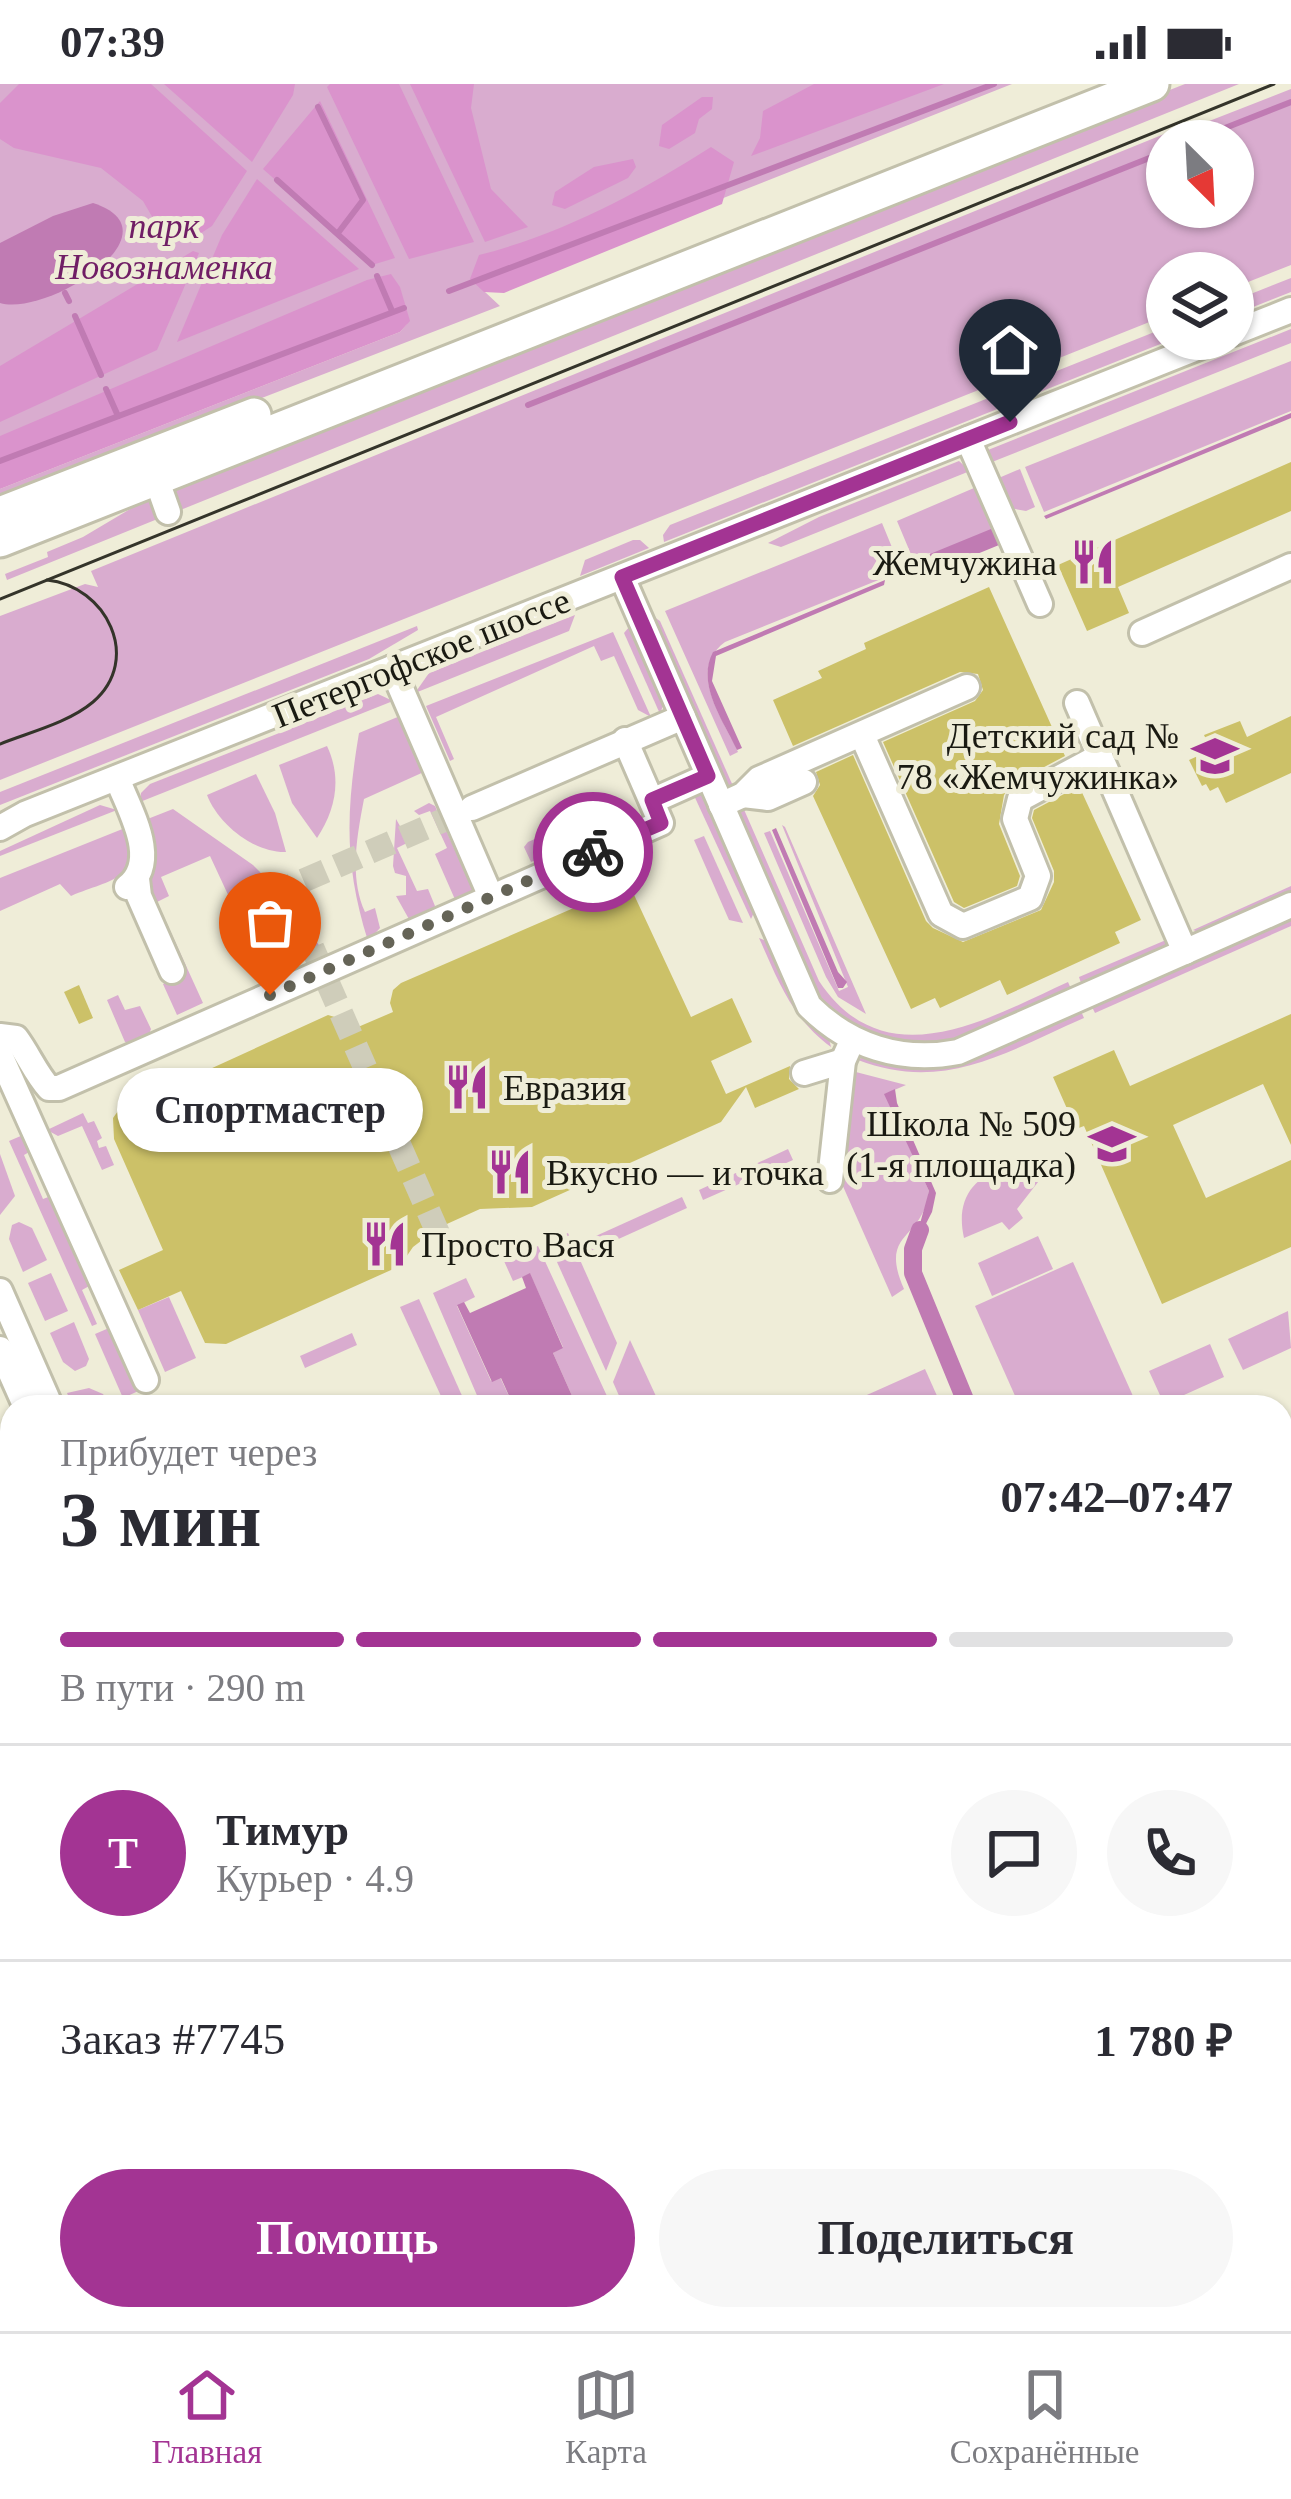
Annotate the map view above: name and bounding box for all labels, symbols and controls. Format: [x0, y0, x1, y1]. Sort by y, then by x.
text: 07:39 [60, 17, 165, 67]
north arrow [1146, 120, 1254, 228]
map controls [1146, 120, 1254, 360]
park label: парк Новознаменка [54, 206, 273, 287]
button: layers [1146, 252, 1254, 360]
pin [959, 299, 1061, 422]
icon: home [977, 317, 1043, 383]
restaurant icon: Жемчужина [1068, 537, 1118, 587]
place label: Жемчужина [873, 543, 1057, 583]
street label: Петергофское шоссе [267, 580, 576, 736]
place label: Детский сад № 78 «Жемчужинка» [897, 716, 1179, 797]
school or university icon: Детский сад № 78 «Жемчужинка» [1190, 731, 1240, 781]
courier [533, 792, 653, 912]
icon: bike [560, 819, 626, 885]
pin [219, 872, 321, 995]
icon: bag [237, 890, 303, 956]
restaurant icon: Евразия [442, 1062, 492, 1112]
callout: Спортмастер [117, 1067, 423, 1151]
place label: Евразия [503, 1068, 626, 1108]
text: Спортмастер [154, 1088, 386, 1131]
place label: Школа № 509 (1-я площадка) [846, 1104, 1076, 1185]
school or university icon: Школа № 509 (1-я площадка) [1087, 1119, 1137, 1169]
restaurant icon: Вкусно — и точка [485, 1147, 535, 1197]
place label: Вкусно — и точка [546, 1153, 824, 1193]
restaurant icon: Просто Вася [360, 1219, 410, 1269]
place label: Просто Вася [421, 1225, 615, 1265]
text: Прибудет через [60, 1431, 318, 1474]
text: 07:42–07:47 [1001, 1472, 1233, 1522]
text: 3 мин [60, 1476, 262, 1563]
text: В пути · 290 m [60, 1666, 305, 1709]
button: chat [951, 1790, 1077, 1916]
button: phone [1107, 1790, 1233, 1916]
text: Тимур [216, 1805, 349, 1855]
text: Т [108, 1828, 138, 1878]
text: Курьер · 4.9 [216, 1857, 414, 1900]
text: Заказ #7745 [60, 2014, 285, 2064]
text: 1 780 ₽ [1094, 2016, 1233, 2066]
button: Помощь [60, 2169, 635, 2307]
button: Поделиться [659, 2169, 1233, 2307]
tab: Главная [151, 2362, 262, 2471]
tab: Карта [565, 2362, 647, 2471]
tab: Сохранённые [950, 2362, 1140, 2471]

